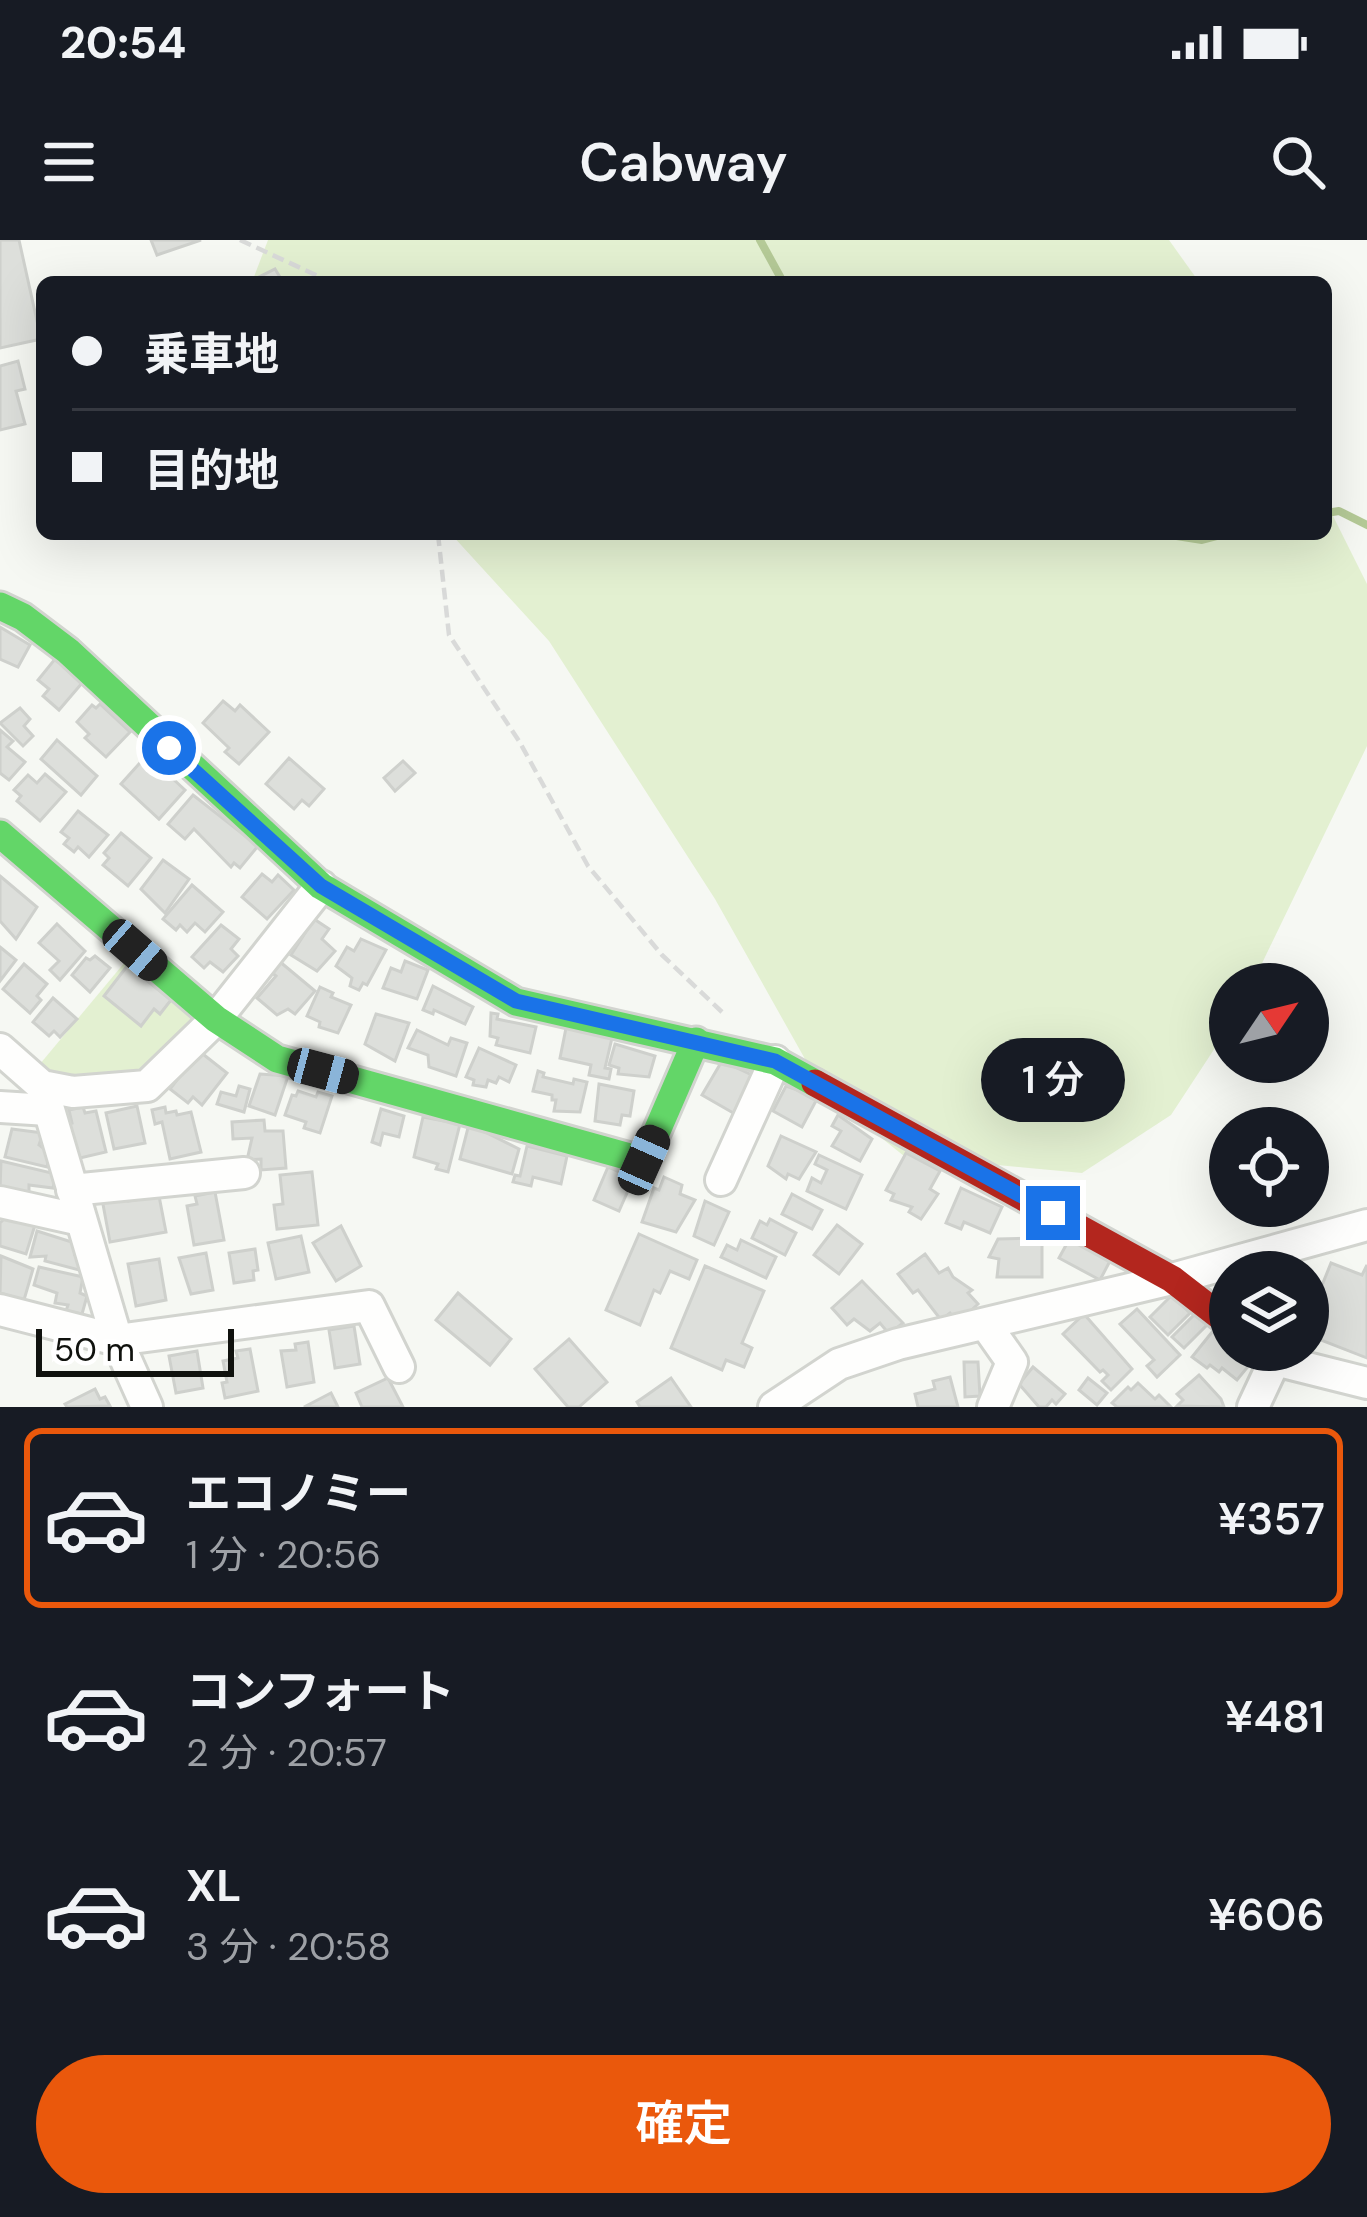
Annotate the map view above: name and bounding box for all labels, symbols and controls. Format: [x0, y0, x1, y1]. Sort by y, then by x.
text: 20:54 [60, 13, 186, 72]
text: Cabway [579, 127, 788, 198]
icon: menu [36, 129, 102, 195]
icon: search [1265, 129, 1331, 195]
text: 乗車地 [144, 325, 279, 384]
text: 目的地 [144, 441, 279, 500]
route start [142, 721, 196, 775]
car [96, 913, 174, 987]
north arrow [1209, 963, 1329, 1083]
map controls [1209, 963, 1329, 1371]
callout: 1 分 [981, 1039, 1125, 1123]
car [284, 1044, 362, 1098]
text: 1 分 [1022, 1054, 1084, 1105]
button: locate [1209, 1107, 1329, 1227]
car [613, 1120, 675, 1200]
route end [1026, 1186, 1080, 1240]
button: layers [1209, 1251, 1329, 1371]
scale bar [36, 1323, 234, 1376]
text: 50 m [54, 1328, 135, 1371]
icon: car [42, 1464, 150, 1572]
text: エコノミー [186, 1464, 411, 1523]
text: ¥357 [1218, 1489, 1325, 1548]
text: 1 分 · 20:56 [186, 1529, 381, 1580]
icon: car [42, 1662, 150, 1770]
text: コンフォート [186, 1662, 455, 1721]
text: ¥481 [1225, 1687, 1325, 1746]
text: 2 分 · 20:57 [186, 1727, 387, 1778]
text: XL [186, 1856, 241, 1915]
icon: car [42, 1860, 150, 1968]
text: ¥606 [1208, 1885, 1325, 1944]
text: 3 分 · 20:58 [186, 1921, 391, 1972]
button: 確定 [36, 2055, 1331, 2193]

